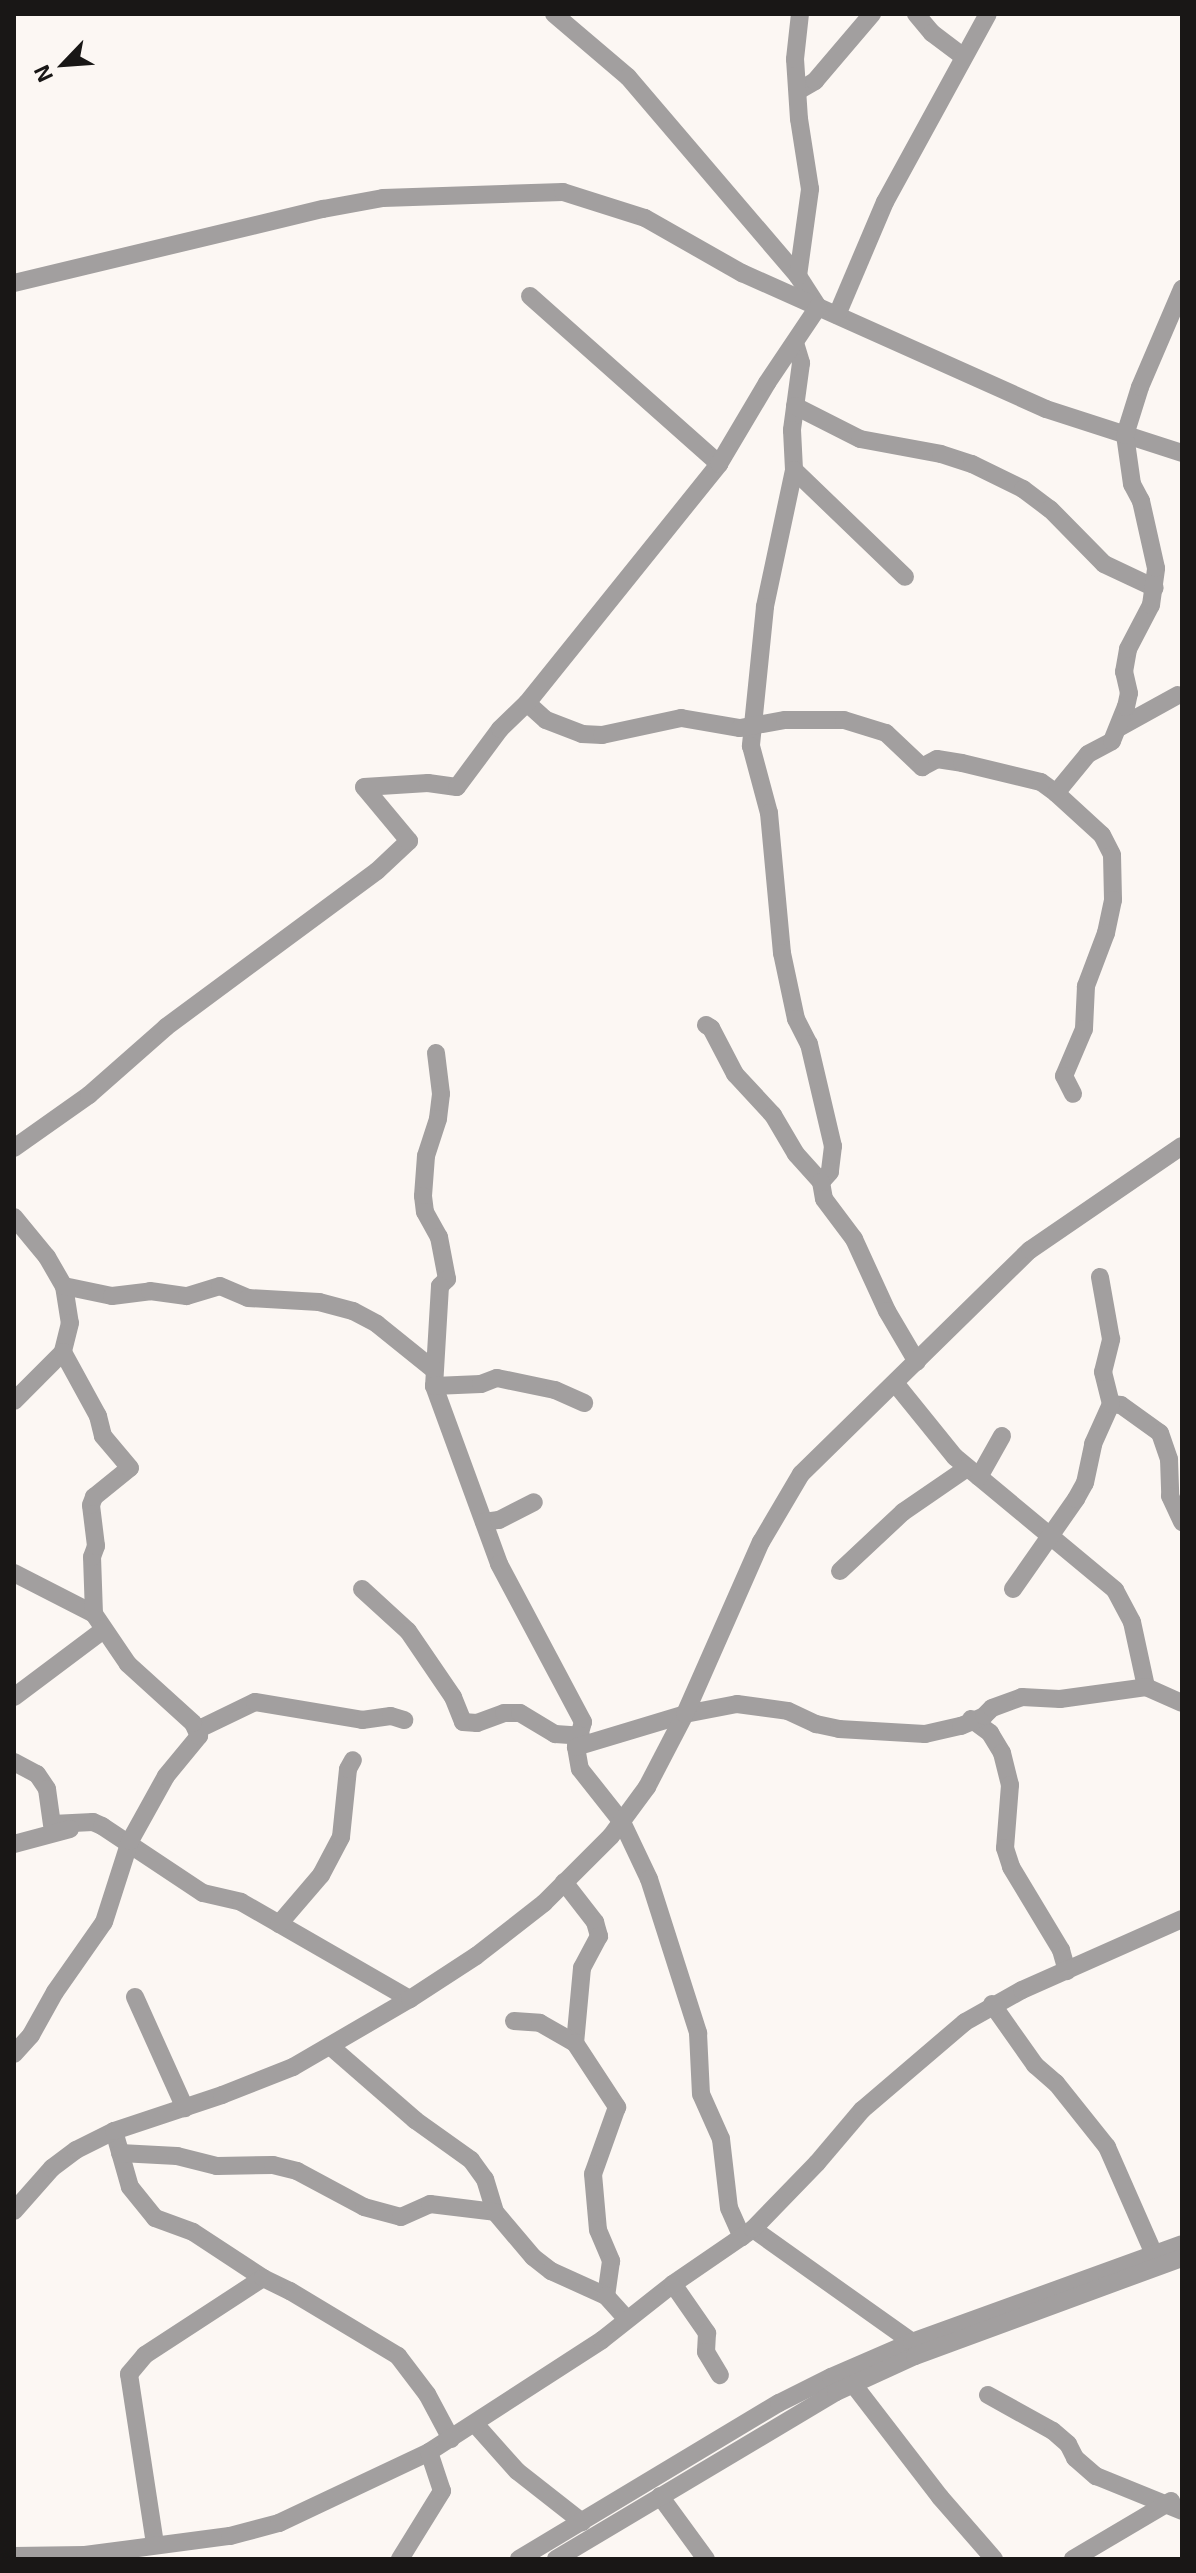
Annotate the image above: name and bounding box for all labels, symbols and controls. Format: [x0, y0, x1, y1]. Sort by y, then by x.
north arrow [24, 24, 104, 104]
text: N [27, 61, 57, 87]

